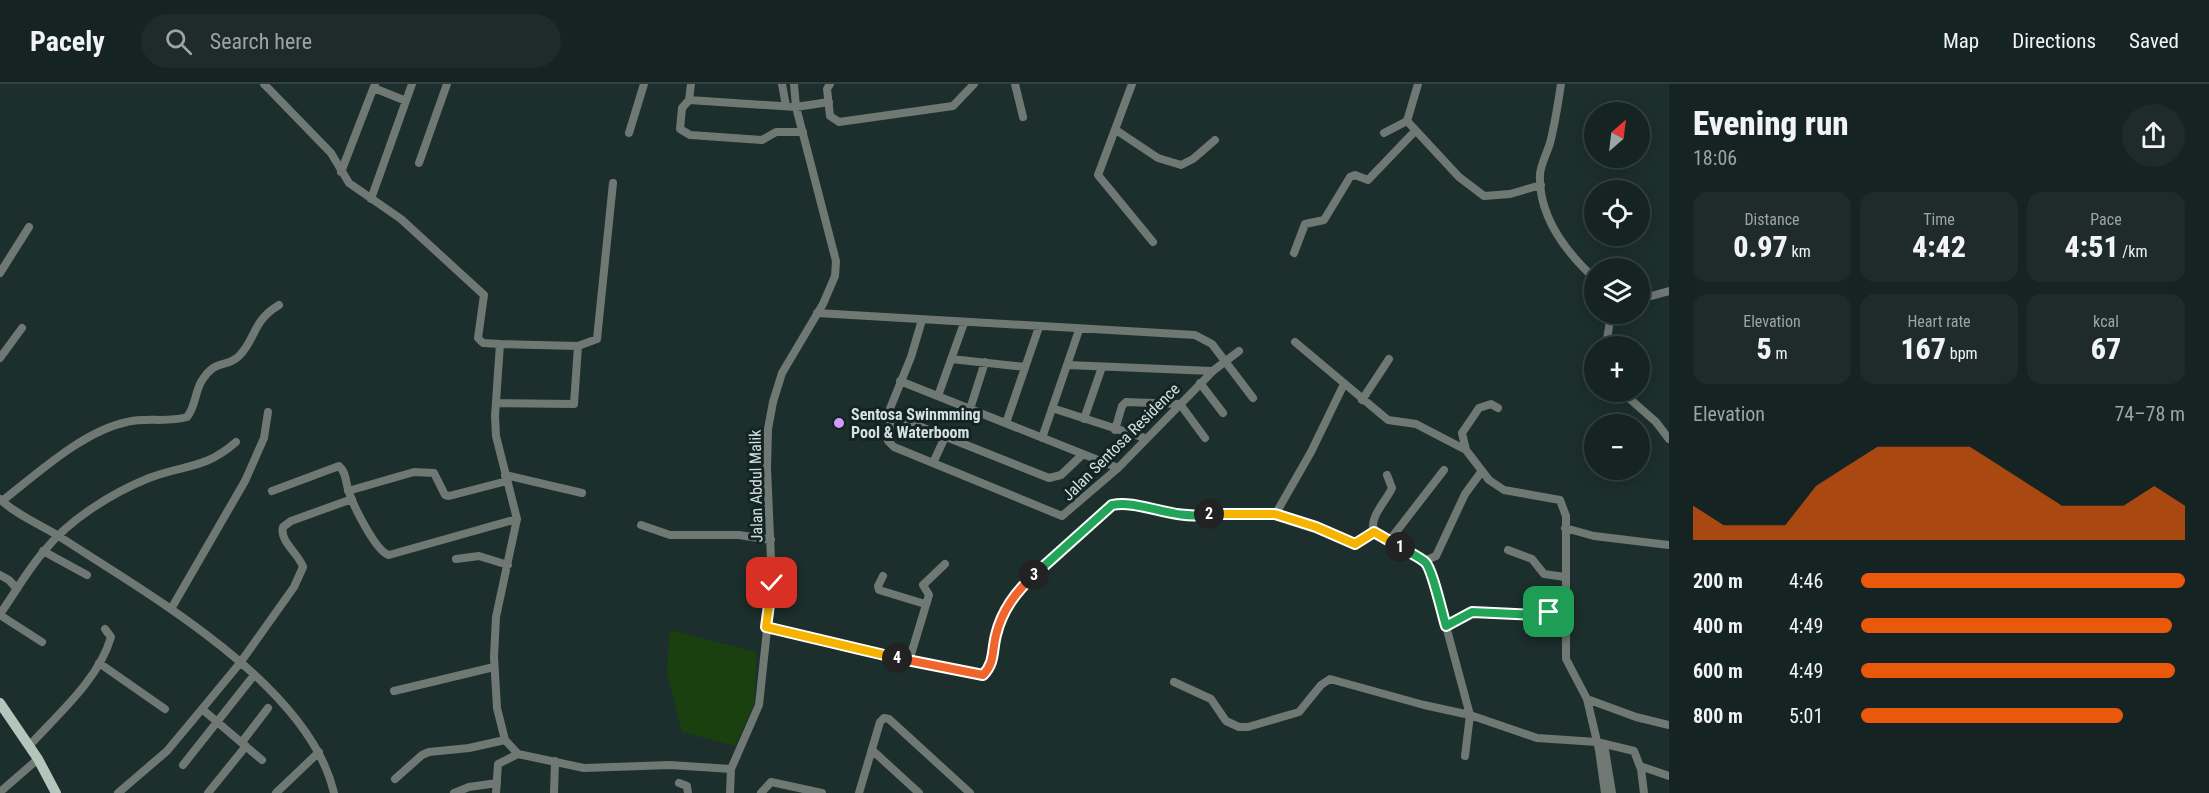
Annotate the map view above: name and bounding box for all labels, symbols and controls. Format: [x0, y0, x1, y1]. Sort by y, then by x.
search box [141, 14, 561, 68]
text: Pacely [30, 25, 105, 58]
icon: search [162, 25, 195, 58]
text: Search here [210, 29, 312, 54]
text: Map [1943, 29, 1979, 53]
text: Directions [2012, 29, 2096, 53]
text: Saved [2129, 29, 2179, 53]
north arrow [1584, 102, 1650, 168]
map controls [1584, 102, 1650, 480]
text: Evening run [1693, 104, 1849, 143]
button: share [2122, 104, 2185, 167]
text: 18:06 [1693, 146, 1737, 170]
button: locate [1584, 180, 1650, 246]
text: Distance [1744, 210, 1800, 229]
text: Time [1923, 210, 1955, 229]
text: Pace [2090, 210, 2122, 229]
text: 0.97 [1733, 229, 1788, 264]
text: 4:42 [1912, 229, 1966, 264]
text: 4:51 [2064, 229, 2119, 264]
text: km [1788, 242, 1811, 261]
text: /km [2119, 242, 2148, 261]
button: layers [1584, 258, 1650, 324]
text: Elevation [1743, 312, 1801, 331]
text: Heart rate [1907, 312, 1971, 331]
text: kcal [2093, 312, 2119, 331]
text: 5 [1757, 331, 1772, 366]
text: 167 [1900, 331, 1946, 366]
text: 67 [2091, 331, 2121, 366]
button: + [1584, 336, 1650, 402]
text: m [1772, 344, 1787, 363]
text: bpm [1946, 344, 1978, 363]
street label: Jalan Sentosa Residence [1058, 379, 1184, 505]
text: Elevation [1693, 402, 1765, 426]
text: 74–78 m [2114, 402, 2185, 426]
place label: Sentosa Swinmming Pool & Waterboom [851, 405, 981, 442]
button: − [1584, 414, 1650, 480]
marker: Sentosa Swinmming Pool & Waterboom [832, 416, 846, 430]
street label: Jalan Abdul Malik [746, 429, 766, 542]
pin: 2 [1194, 499, 1224, 529]
text: 2 [1205, 504, 1213, 523]
pin: 1 [1385, 532, 1415, 562]
text: 1 [1396, 537, 1404, 556]
pin [746, 557, 797, 608]
pin: 3 [1019, 560, 1049, 590]
text: 3 [1030, 565, 1038, 584]
icon: check [755, 566, 788, 599]
text: 200 m [1693, 569, 1743, 593]
text: 4:46 [1789, 569, 1823, 593]
pin [1523, 586, 1574, 637]
icon: arrive [1532, 595, 1565, 628]
text: 400 m [1693, 614, 1743, 638]
text: 4:49 [1789, 614, 1823, 638]
pin: 4 [882, 643, 912, 673]
text: 4 [893, 648, 901, 667]
text: 600 m [1693, 659, 1743, 683]
text: 4:49 [1789, 659, 1823, 683]
text: 800 m [1693, 704, 1743, 728]
text: 5:01 [1789, 704, 1823, 728]

